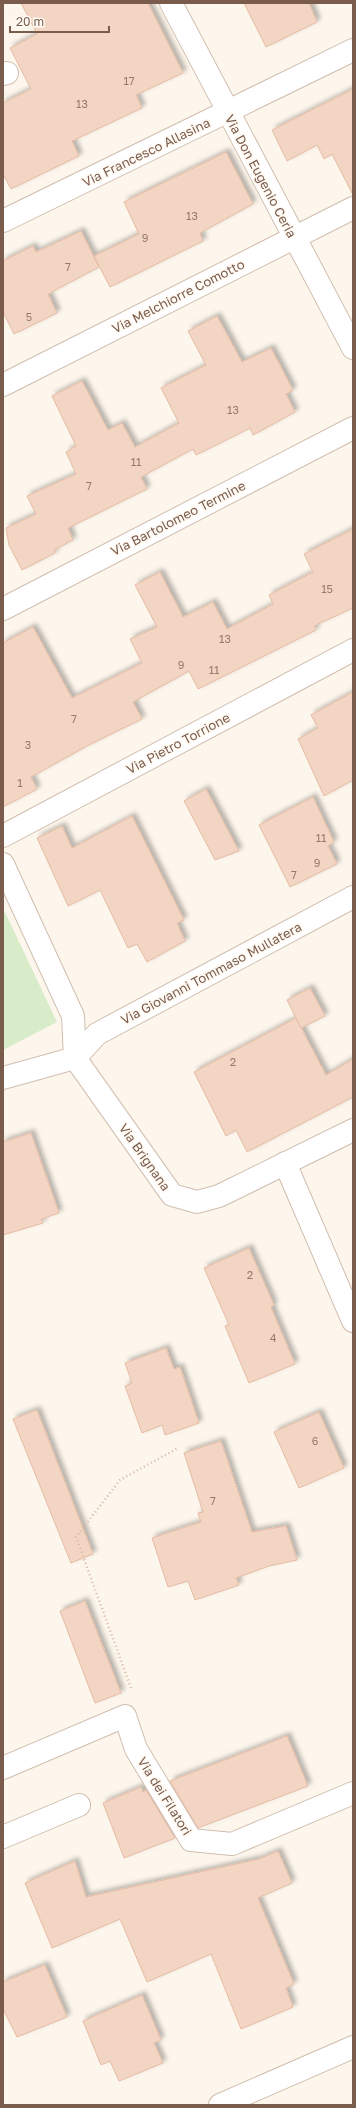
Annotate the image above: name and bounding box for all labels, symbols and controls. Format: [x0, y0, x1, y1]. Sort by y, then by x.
scale bar [10, 8, 109, 34]
text: 20 m [16, 14, 44, 29]
house number: 17 [123, 74, 135, 87]
house number: 13 [76, 97, 88, 110]
street label: Via Don Eugenio Ceria [222, 112, 300, 240]
street label: Via Francesco Allasina [79, 114, 213, 190]
house number: 13 [186, 209, 198, 222]
house number: 9 [142, 231, 148, 244]
street label: Via Melchiorre Comotto [109, 255, 247, 336]
house number: 7 [65, 260, 71, 273]
house number: 5 [26, 310, 32, 323]
house number: 13 [227, 403, 239, 416]
house number: 11 [131, 455, 141, 468]
street label: Via Bartolomeo Termine [108, 477, 248, 559]
house number: 7 [86, 479, 92, 492]
house number: 15 [321, 582, 333, 595]
house number: 13 [219, 632, 231, 645]
house number: 9 [178, 658, 184, 671]
house number: 11 [209, 663, 219, 676]
street label: Via Pietro Torrione [123, 709, 233, 777]
house number: 7 [71, 712, 77, 725]
house number: 3 [25, 738, 31, 751]
house number: 1 [17, 776, 23, 789]
house number: 11 [316, 831, 326, 844]
house number: 9 [314, 856, 320, 869]
house number: 7 [291, 868, 297, 881]
street label: Via Giovanni Tommaso Mullatera [118, 918, 304, 1028]
house number: 2 [230, 1055, 236, 1068]
street label: Via Brignana [116, 1120, 174, 1194]
house number: 2 [247, 1268, 253, 1281]
house number: 4 [270, 1331, 277, 1344]
house number: 6 [312, 1434, 319, 1447]
house number: 7 [210, 1494, 216, 1507]
street label: Via dei Filatori [135, 1754, 195, 1838]

